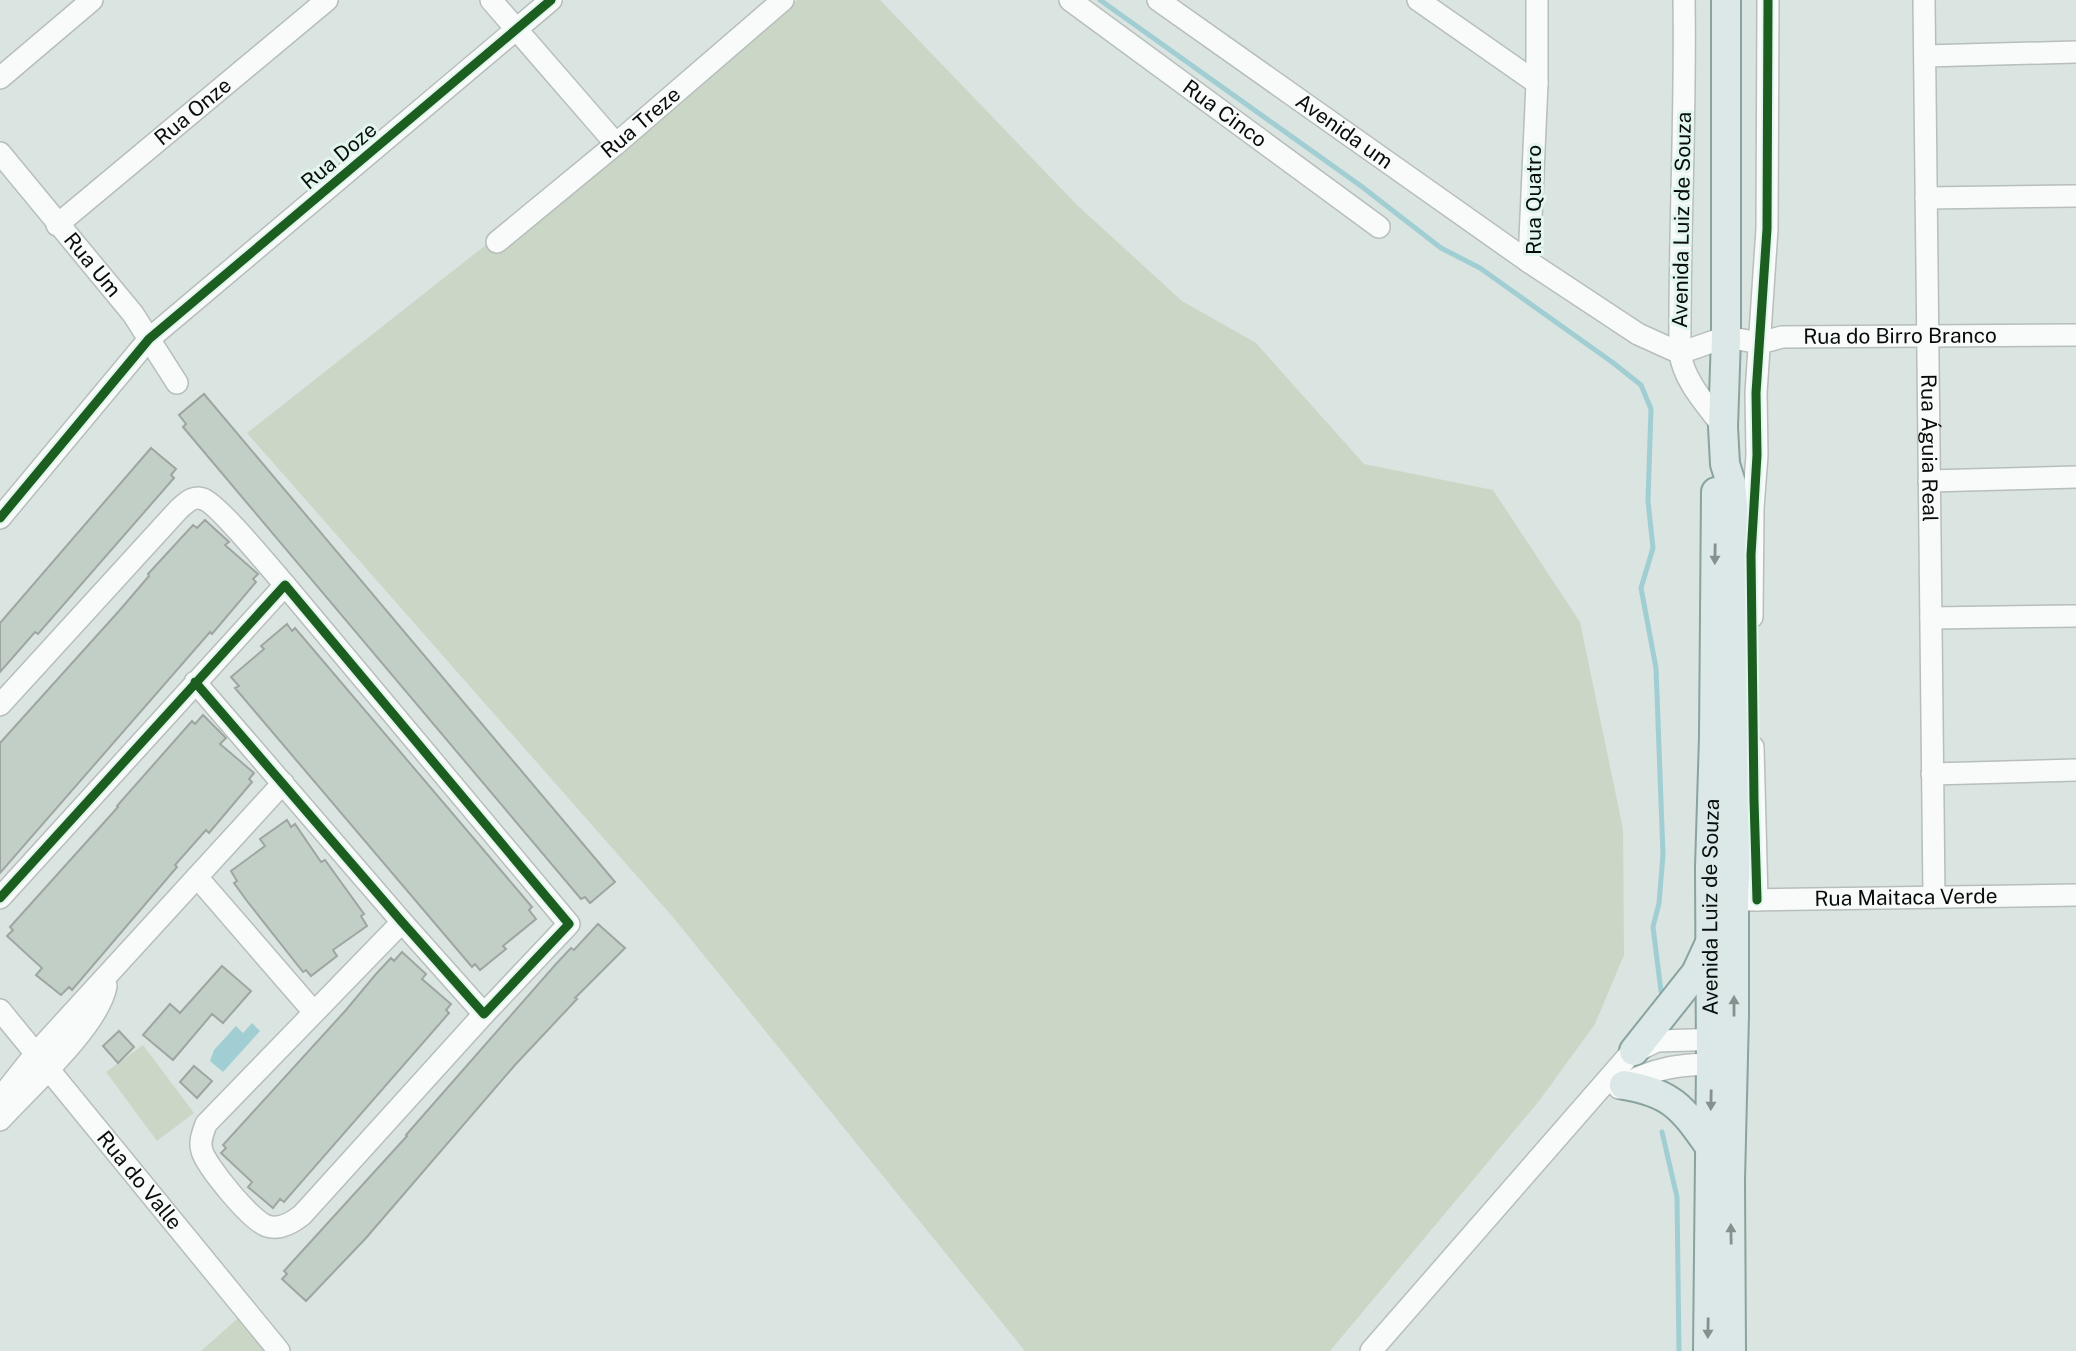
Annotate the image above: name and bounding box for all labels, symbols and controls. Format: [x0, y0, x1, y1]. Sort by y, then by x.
street label: Rua Onze [149, 72, 236, 150]
street label: Rua Cinco [1178, 74, 1272, 152]
street label: Rua Treze [596, 81, 685, 163]
street label: Avenida um [1291, 88, 1398, 174]
street label: Avenida Luiz de Souza [1667, 112, 1696, 328]
street label: Rua Doze [296, 117, 382, 194]
street label: Rua Quatro [1521, 145, 1546, 255]
street label: Rua Um [59, 227, 127, 302]
street label: Rua do Birro Branco [1803, 323, 1997, 349]
street label: Rua Águia Real [1916, 374, 1943, 522]
one-way arrow [1709, 544, 1720, 566]
street label: Avenida Luiz de Souza [1697, 798, 1724, 1015]
street label: Rua Maitaca Verde [1814, 883, 1998, 911]
one-way arrow [1728, 995, 1740, 1017]
one-way arrow [1705, 1090, 1717, 1112]
street label: Rua do Valle [92, 1125, 187, 1234]
one-way arrow [1725, 1223, 1737, 1245]
one-way arrow [1702, 1317, 1714, 1339]

